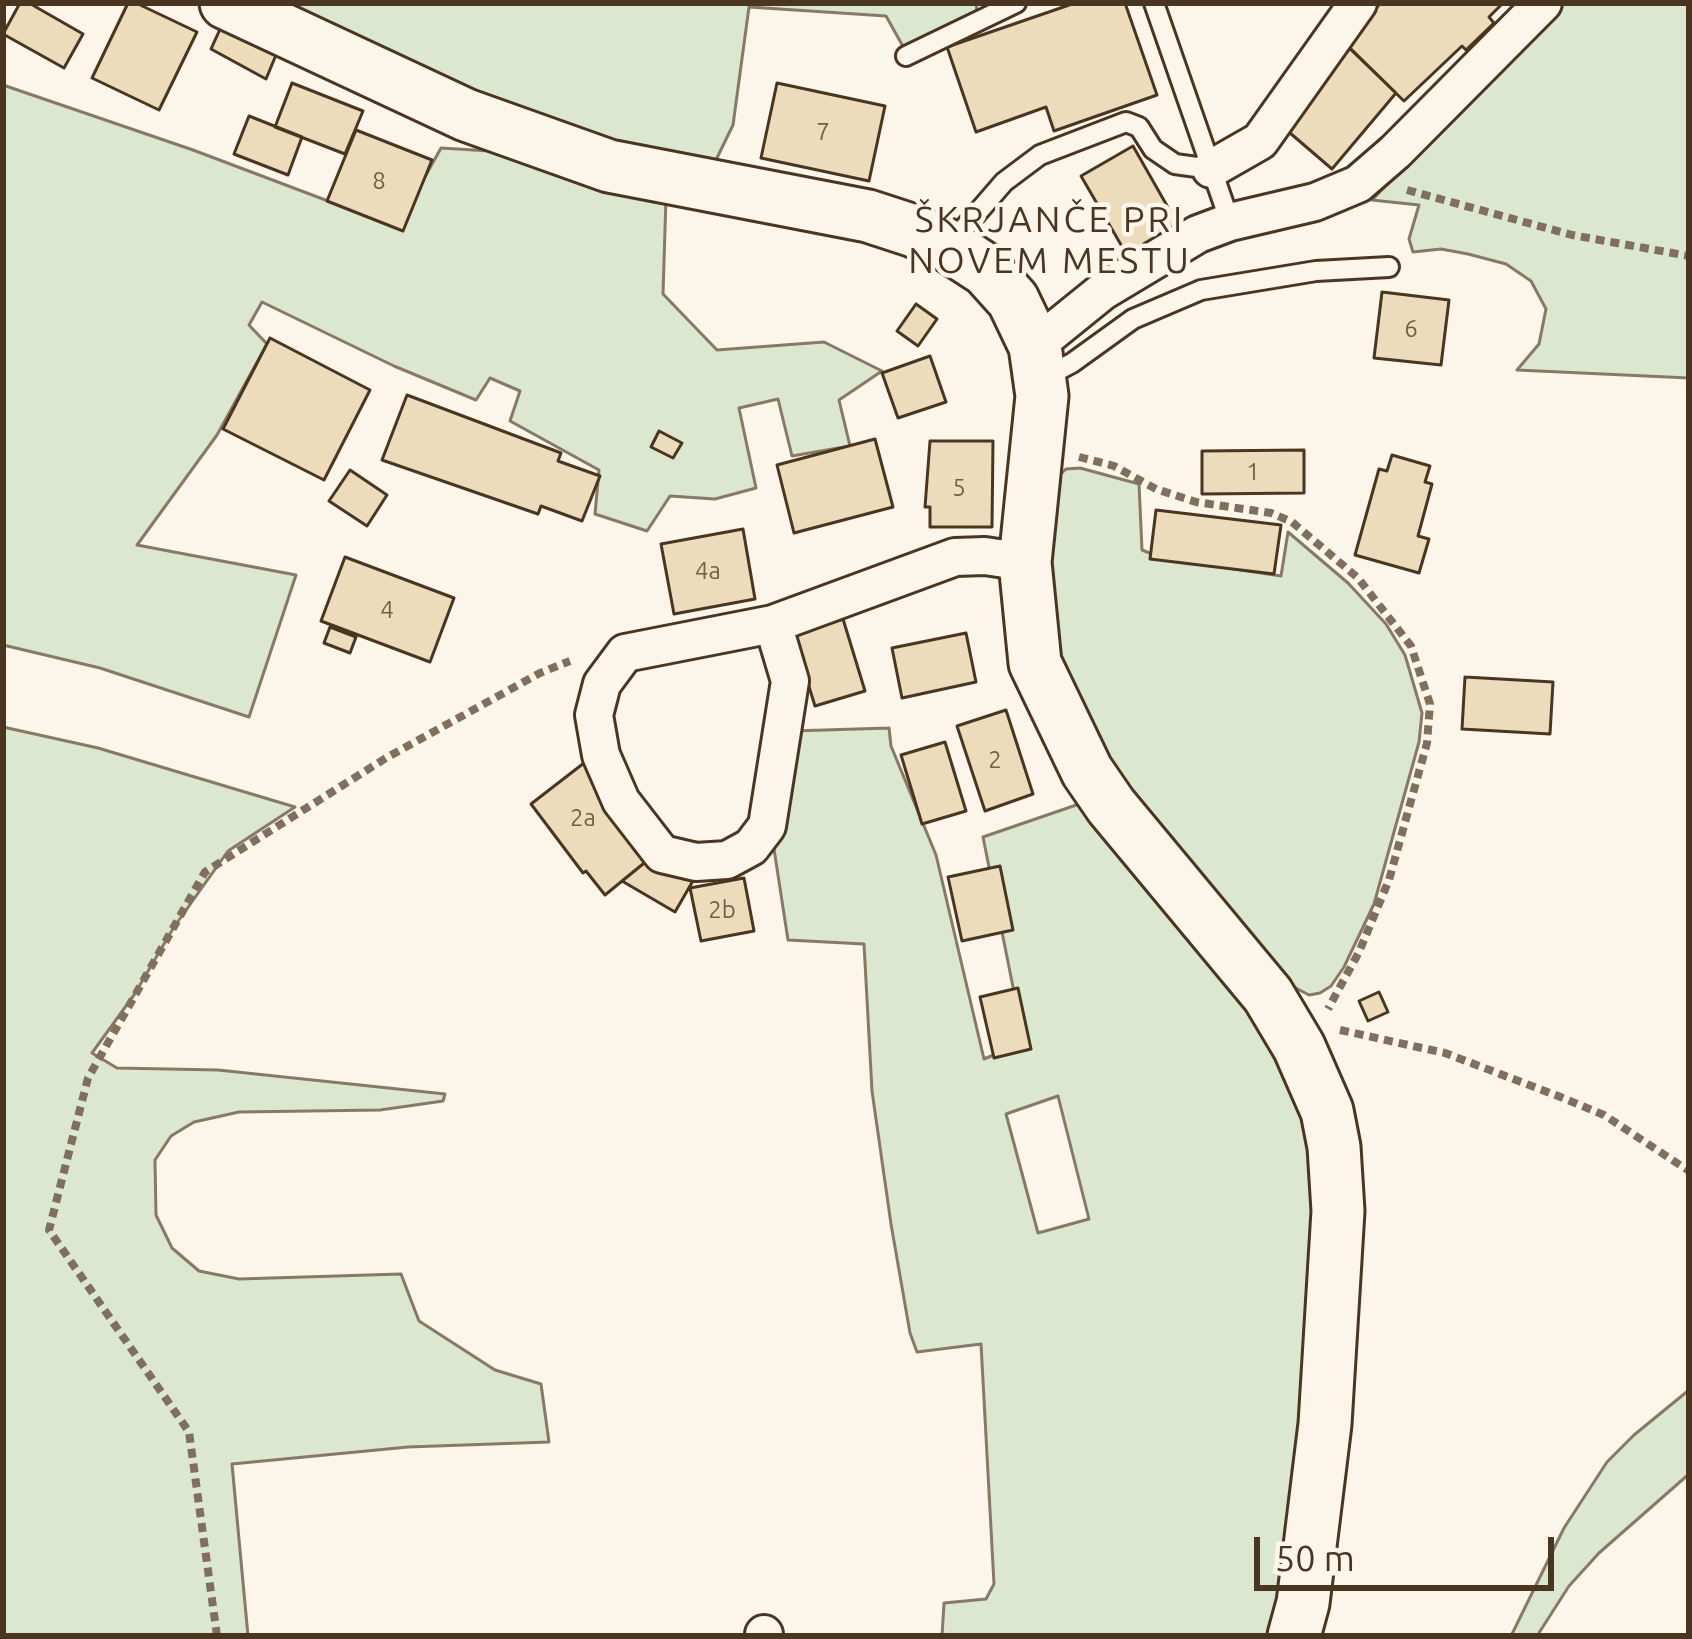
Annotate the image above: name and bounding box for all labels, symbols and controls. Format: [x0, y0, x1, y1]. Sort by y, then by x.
house number: 7 [816, 118, 830, 146]
house number: 8 [372, 167, 386, 195]
district label: ŠKRJANČE PRI NOVEM MESTU [908, 198, 1192, 283]
house number: 6 [1404, 315, 1418, 343]
house number: 1 [1246, 458, 1260, 486]
house number: 5 [952, 474, 966, 502]
house number: 4a [695, 557, 721, 585]
house number: 4 [380, 596, 394, 624]
house number: 2 [988, 746, 1002, 774]
house number: 2a [570, 804, 596, 832]
house number: 2b [708, 896, 736, 924]
scale bar [1260, 1513, 1560, 1587]
text: 50 m [1275, 1537, 1355, 1578]

